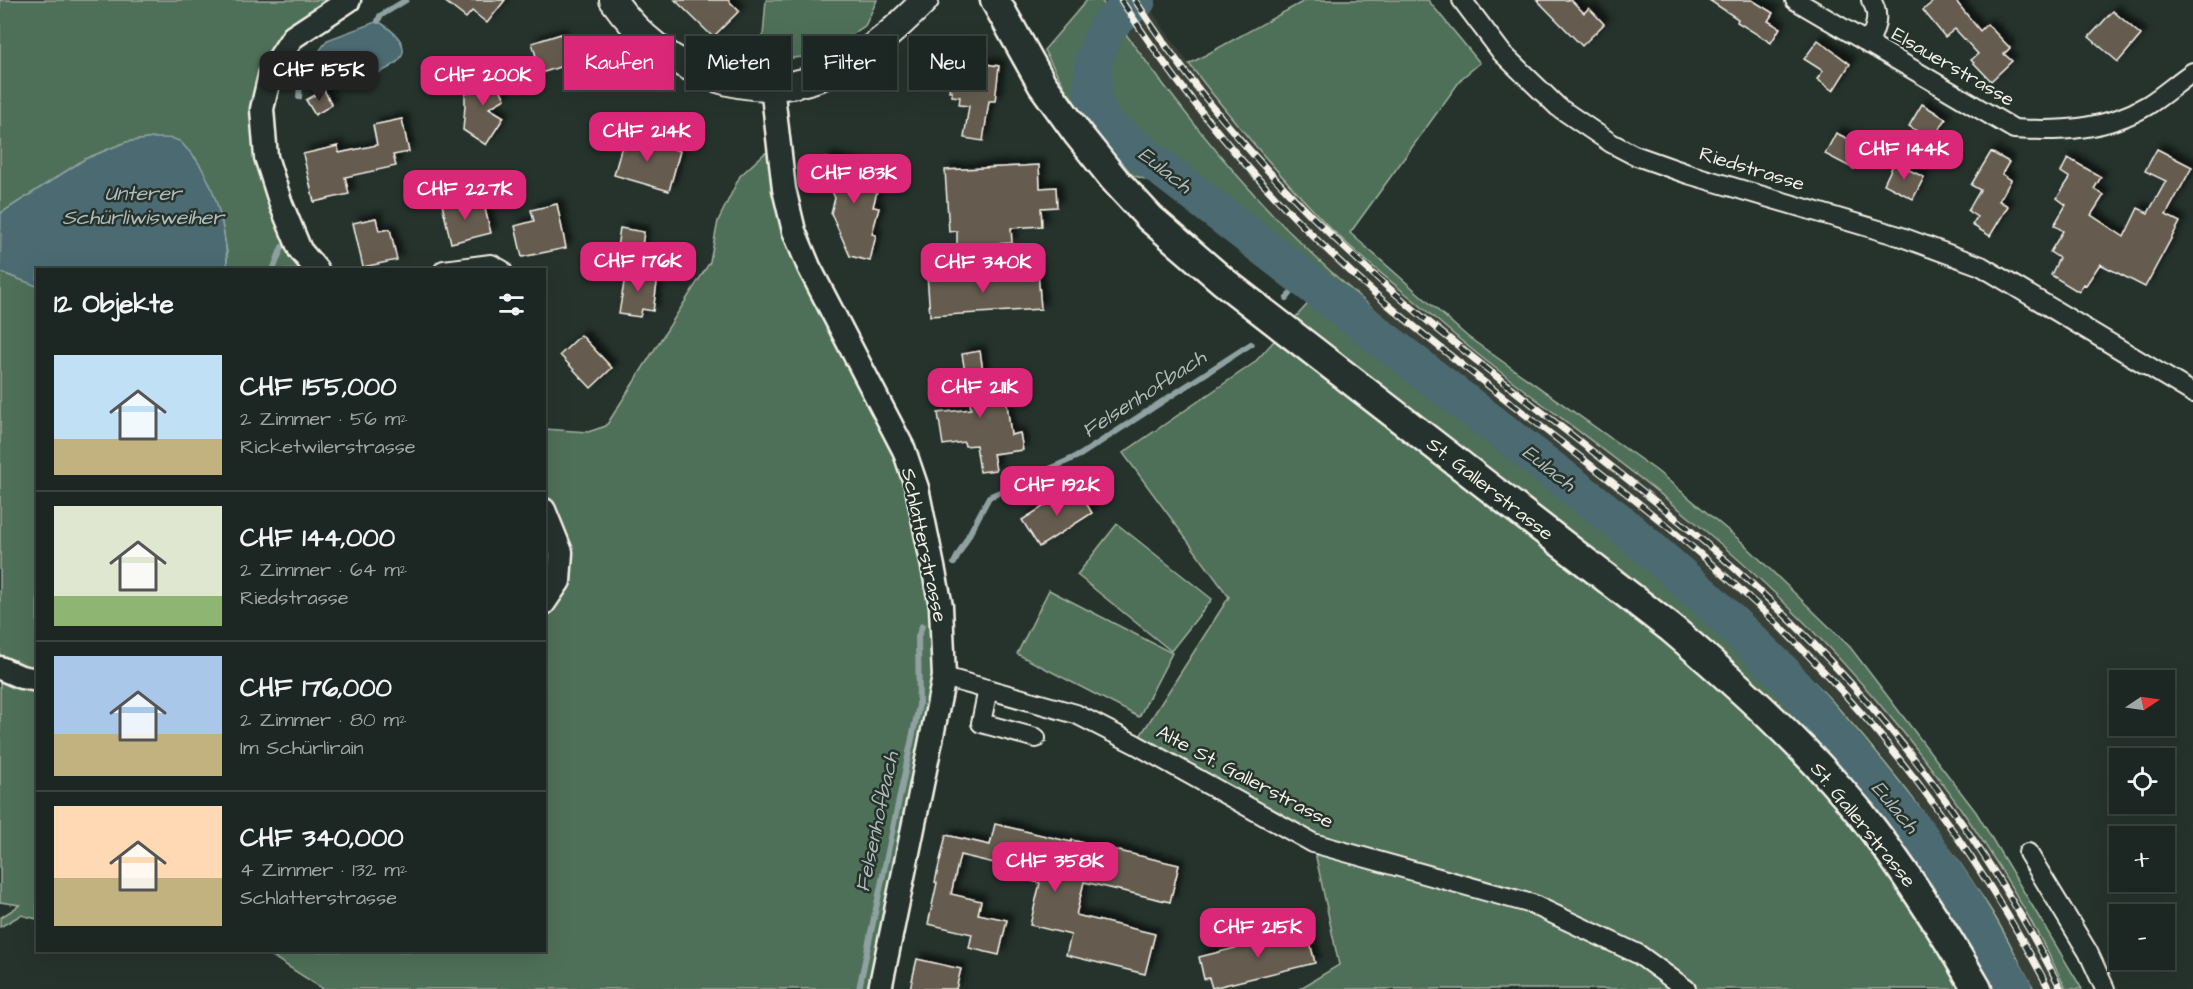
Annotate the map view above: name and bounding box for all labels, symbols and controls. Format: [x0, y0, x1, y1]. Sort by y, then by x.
street label: Elsauerstrasse [1886, 21, 2020, 114]
chip: Kaufen [564, 36, 674, 90]
chip: Mieten [686, 36, 791, 90]
chip: Filter [803, 36, 897, 90]
chip: Neu [909, 36, 986, 90]
pin: CHF 155K [257, 51, 381, 102]
text: CHF 155K [273, 56, 365, 84]
pin: CHF 200K [421, 56, 545, 107]
text: CHF 200K [435, 61, 531, 89]
pin: CHF 214K [585, 112, 709, 163]
text: CHF 214K [603, 117, 691, 145]
pin: CHF 144K [1842, 130, 1966, 181]
text: CHF 144K [1859, 135, 1949, 163]
water label: Eulach [1132, 140, 1199, 201]
street label: Riedstrasse [1696, 140, 1808, 198]
pin: CHF 183K [792, 154, 916, 205]
text: CHF 183K [811, 159, 897, 187]
pin: CHF 227K [403, 170, 527, 221]
text: CHF 227K [417, 175, 513, 203]
water label: Unterer Schürliwisweiher [62, 179, 226, 232]
pin: CHF 176K [576, 242, 700, 293]
pin: CHF 340K [921, 243, 1045, 294]
text: CHF 176K [594, 247, 682, 275]
text: CHF 340K [935, 248, 1031, 276]
text: 12 Objekte [54, 286, 174, 322]
icon: filters [495, 288, 528, 321]
water label: Felsenhofbach [1076, 342, 1213, 445]
pin: CHF 211K [918, 368, 1042, 419]
text: CHF 155,000 [240, 369, 397, 405]
text: CHF 211K [942, 373, 1018, 401]
icon: home [102, 379, 174, 451]
text: 2 Zimmer · 56 m² [240, 405, 408, 433]
street label: St. Gallerstrasse [1421, 431, 1559, 548]
text: Ricketwilerstrasse [240, 433, 416, 461]
water label: Eulach [1516, 438, 1583, 499]
street label: Schlatterstrasse [894, 465, 954, 625]
pin: CHF 192K [995, 466, 1119, 517]
text: CHF 192K [1014, 471, 1100, 499]
text: CHF 144,000 [240, 520, 395, 556]
icon: home [102, 530, 174, 602]
text: 2 Zimmer · 64 m² [240, 556, 407, 584]
text: Riedstrasse [240, 584, 349, 612]
text: CHF 176,000 [240, 670, 392, 706]
north arrow [2109, 670, 2175, 736]
map controls [2109, 670, 2175, 970]
icon: home [102, 680, 174, 752]
text: 2 Zimmer · 80 m² [240, 706, 407, 734]
street label: Alte St. Gallerstrasse [1151, 718, 1339, 836]
text: Im Schürlirain [240, 734, 364, 762]
water label: Felsenhofbach [848, 748, 906, 895]
button: locate [2109, 748, 2175, 814]
street label: St. Gallerstrasse [1804, 756, 1922, 894]
water label: Eulach [1864, 774, 1927, 841]
text: CHF 340,000 [240, 820, 404, 856]
button: + [2109, 826, 2175, 892]
icon: home [102, 830, 174, 902]
pin: CHF 358K [993, 842, 1117, 893]
text: CHF 358K [1006, 847, 1104, 875]
text: 4 Zimmer · 132 m² [240, 856, 407, 884]
text: Schlatterstrasse [240, 884, 397, 912]
button: − [2109, 904, 2175, 970]
pin: CHF 215K [1196, 908, 1320, 959]
text: CHF 215K [1214, 913, 1302, 941]

